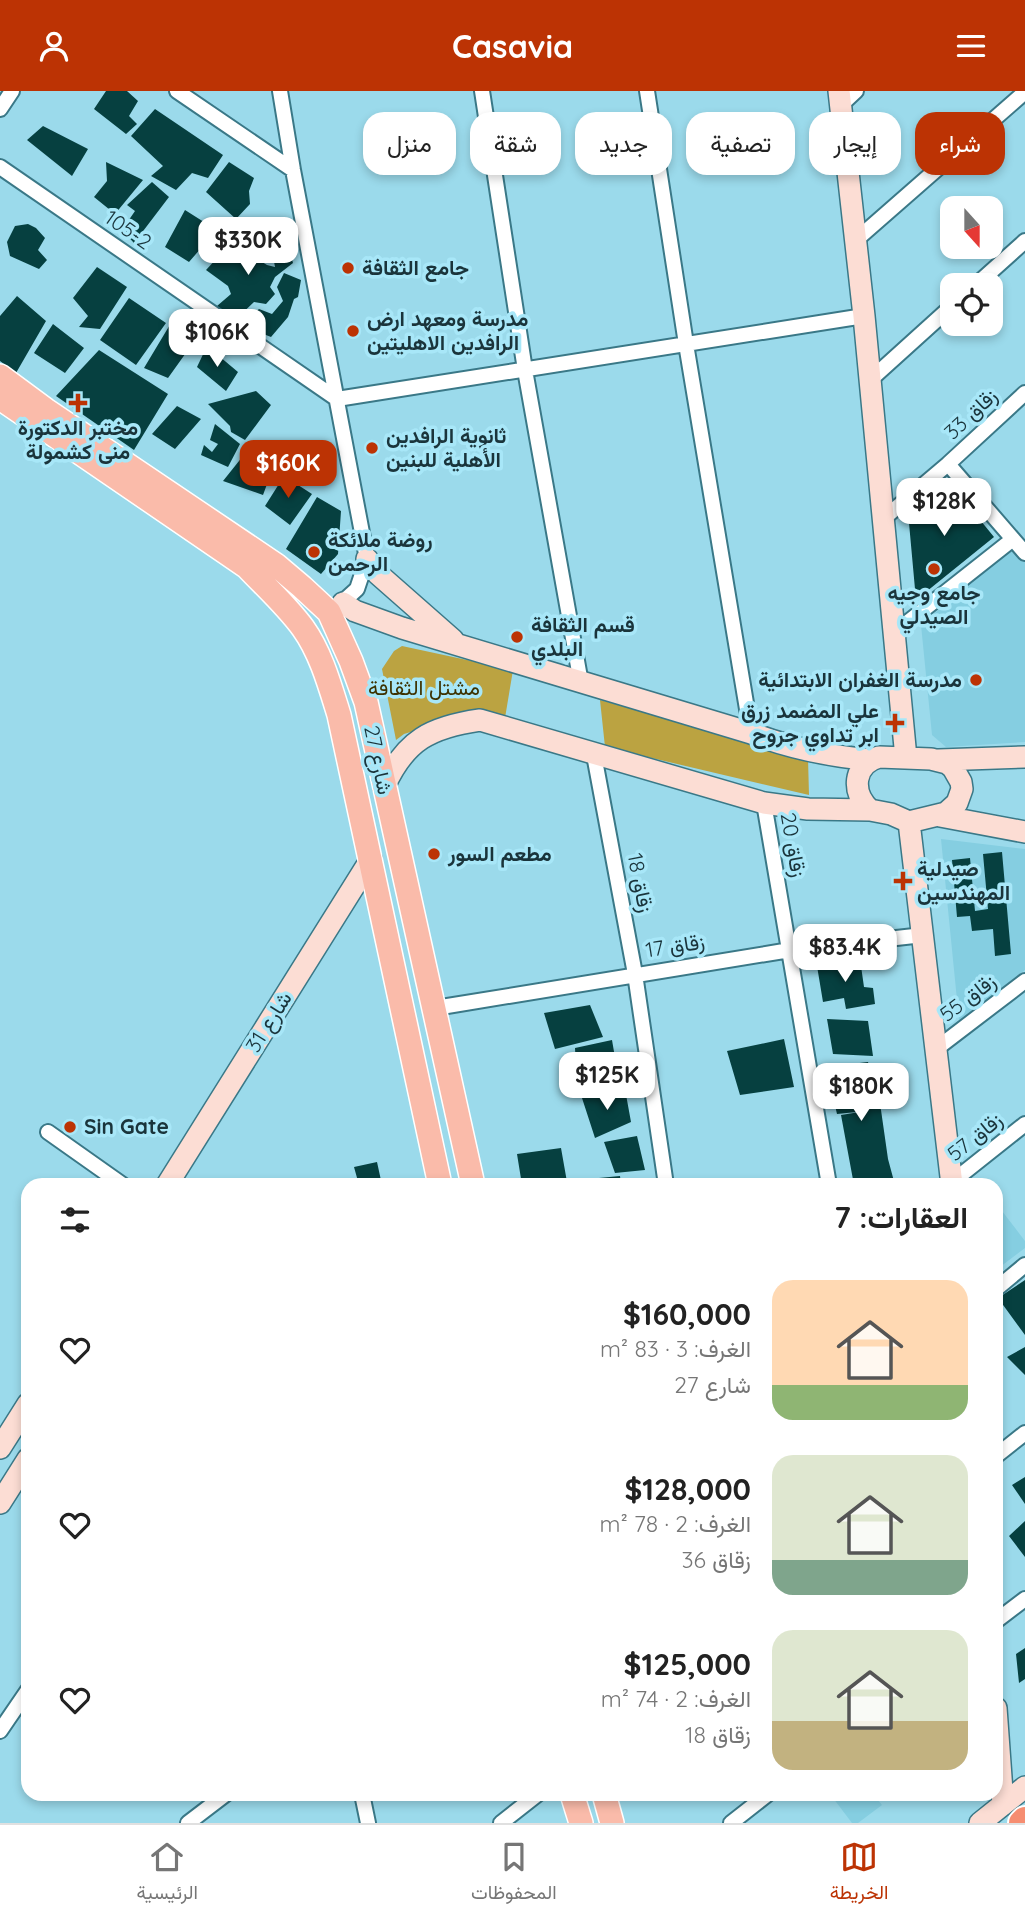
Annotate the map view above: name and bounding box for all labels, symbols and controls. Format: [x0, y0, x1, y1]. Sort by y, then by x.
text: Casavia [452, 26, 573, 66]
icon: person [35, 27, 73, 65]
icon: menu [952, 27, 990, 65]
chip: منزل [363, 112, 456, 175]
chip: شقة [470, 112, 561, 175]
chip: جديد [575, 112, 672, 175]
chip: تصفية [686, 112, 795, 175]
chip: إيجار [809, 112, 901, 175]
chip: شراء [915, 112, 1005, 175]
north arrow [940, 196, 1003, 259]
map controls [940, 196, 1003, 336]
street label: 105-2 [100, 204, 157, 255]
pin: $330K [199, 218, 297, 277]
text: $330K [214, 225, 282, 254]
place label: جامع الثقافة [362, 254, 469, 282]
marker: جامع الثقافة [340, 260, 356, 276]
button: locate [940, 273, 1003, 336]
place label: مدرسة ومعهد ارض الرافدين الاهليتين [367, 305, 528, 356]
pin: $106K [168, 309, 266, 369]
text: $106K [185, 317, 249, 346]
marker: مدرسة ومعهد ارض الرافدين الاهليتين [345, 323, 361, 339]
street label: زقاق 33 [938, 382, 1003, 445]
marker: مختبر الدكتورة منى كشمولة [68, 393, 88, 413]
place label: مختبر الدكتورة منى كشمولة [18, 414, 138, 465]
place label: ثانوية الرافدين الأهلية للبنين [386, 422, 507, 472]
marker: ثانوية الرافدين الأهلية للبنين [364, 440, 380, 456]
pin: $160K [239, 441, 337, 500]
text: $160K [256, 448, 320, 477]
pin: $128K [895, 479, 993, 538]
text: $128K [912, 486, 976, 515]
place label: روضة ملائكة الرحمن [328, 526, 433, 577]
marker: روضة ملائكة الرحمن [306, 544, 322, 560]
marker: جامع وجيه الصيدلي [926, 561, 942, 577]
place label: جامع وجيه الصيدلي [888, 579, 980, 634]
place label: قسم الثقافة البلدي [531, 611, 635, 666]
marker: قسم الثقافة البلدي [509, 629, 525, 645]
place label: مدرسة الغفران الابتدائية [758, 666, 962, 693]
marker: مدرسة الغفران الابتدائية [968, 672, 984, 688]
park label: مشتل الثقافة [368, 674, 480, 700]
place label: علي المضمد زرق ابر تداوي جروح [741, 697, 879, 752]
marker: علي المضمد زرق ابر تداوي جروح [885, 713, 905, 733]
street label: شارع 27 [357, 723, 399, 797]
street label: زقاق 20 [775, 810, 812, 879]
place label: مطعم السور [447, 840, 552, 868]
marker: مطعم السور [426, 846, 442, 862]
street label: زقاق 18 [621, 851, 659, 915]
place label: صيدلية المهندسين [917, 855, 1010, 906]
marker: صيدلية المهندسين [895, 873, 911, 889]
pin: $83.4K [788, 925, 902, 984]
street label: زقاق 17 [643, 928, 707, 964]
text: $83.4K [809, 932, 881, 961]
street label: زقاق 55 [934, 968, 1001, 1028]
street label: شارع 31 [239, 986, 299, 1058]
pin: $125K [558, 1053, 656, 1112]
text: $125K [575, 1060, 639, 1089]
pin: $180K [812, 1063, 910, 1123]
text: $180K [829, 1071, 893, 1100]
street label: زقاق 57 [942, 1106, 1008, 1167]
place label: Sin Gate [84, 1113, 169, 1139]
marker: Sin Gate [62, 1119, 78, 1135]
text: العقارات: 7 [834, 1198, 968, 1236]
icon: filters [56, 1201, 94, 1239]
text: $160,000 [623, 1295, 751, 1333]
icon: home [828, 1308, 912, 1392]
icon: heart [56, 1331, 94, 1369]
text: الغرف: 3 · 83 m² [600, 1334, 751, 1363]
text: شارع 27 [674, 1370, 751, 1399]
text: $128,000 [624, 1470, 751, 1508]
icon: home [828, 1483, 912, 1567]
icon: heart [56, 1506, 94, 1544]
text: الغرف: 2 · 78 m² [599, 1509, 751, 1538]
text: زقاق 36 [682, 1545, 751, 1574]
text: $125,000 [624, 1645, 751, 1683]
icon: home [828, 1658, 912, 1742]
icon: heart [56, 1681, 94, 1719]
text: الغرف: 2 · 74 m² [601, 1684, 751, 1713]
text: زقاق 18 [685, 1720, 751, 1749]
tab: الرئيسية [137, 1838, 198, 1909]
tab: المحفوظات [471, 1838, 557, 1909]
tab: الخريطة [830, 1838, 888, 1909]

